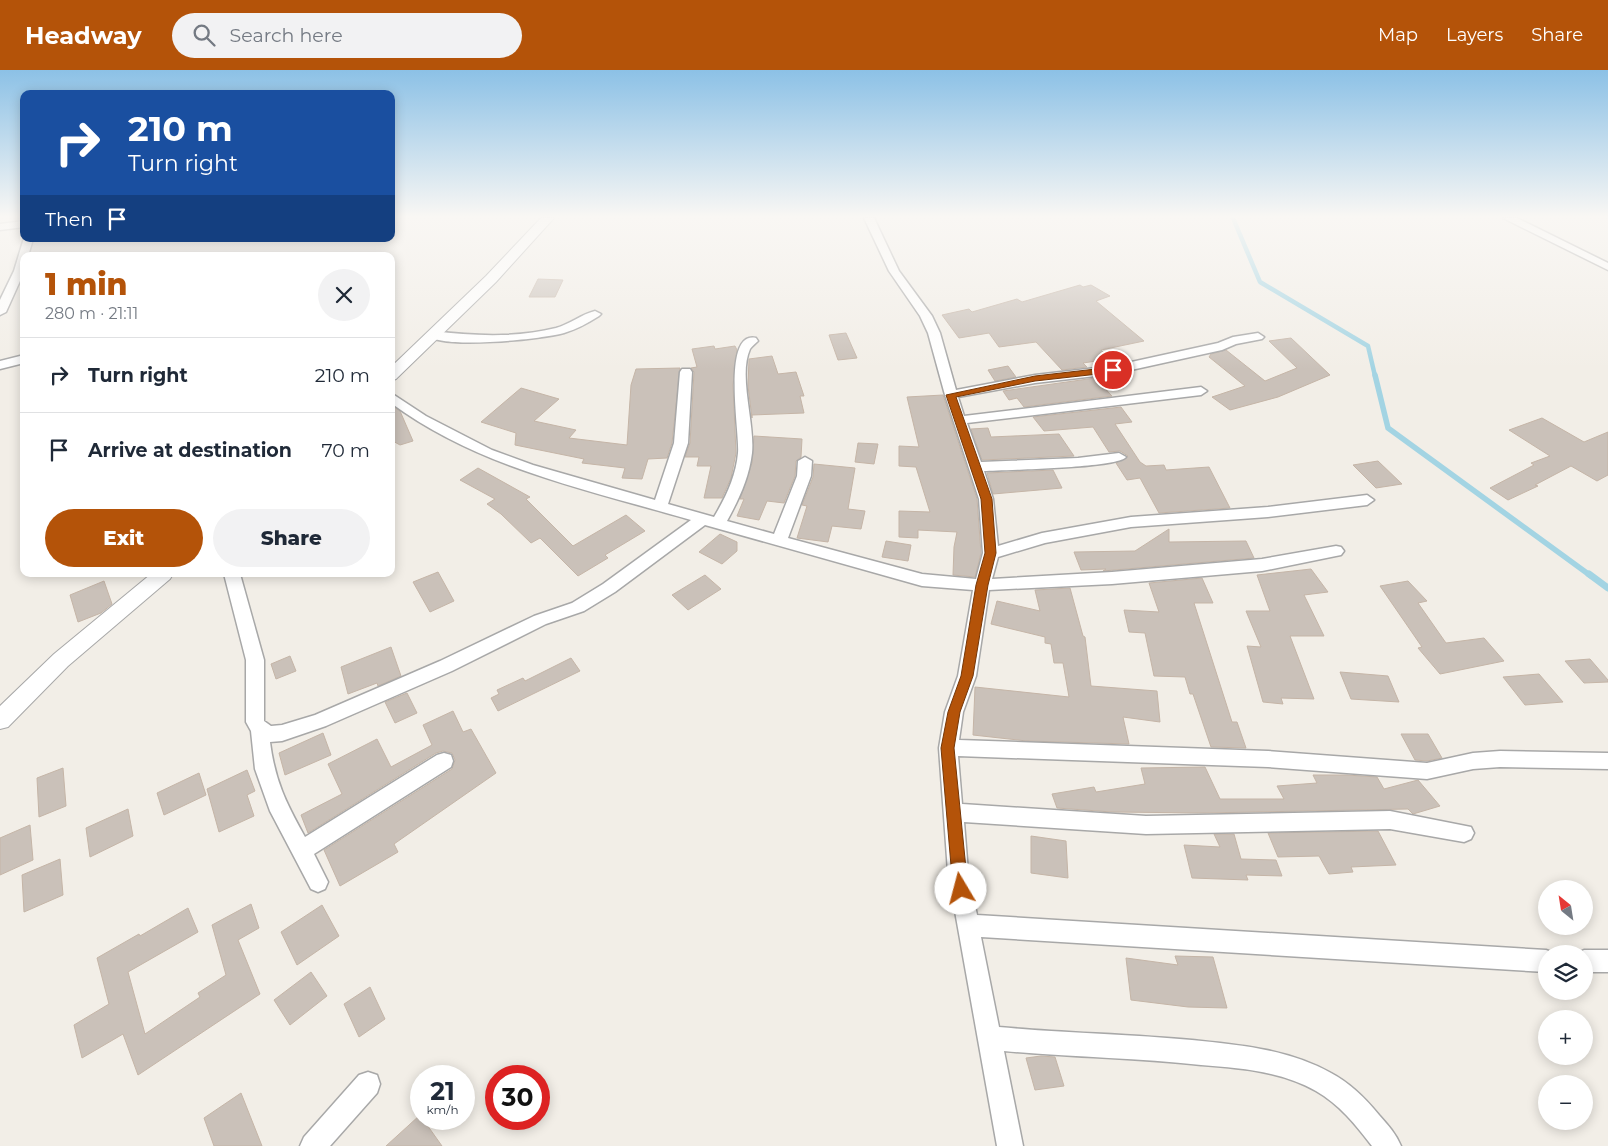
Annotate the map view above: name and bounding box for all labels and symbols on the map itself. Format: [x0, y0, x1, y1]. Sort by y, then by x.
pin [1092, 349, 1134, 391]
position arrow [934, 862, 986, 914]
north arrow [1538, 880, 1592, 935]
speed limit sign: 30 [485, 1065, 550, 1130]

